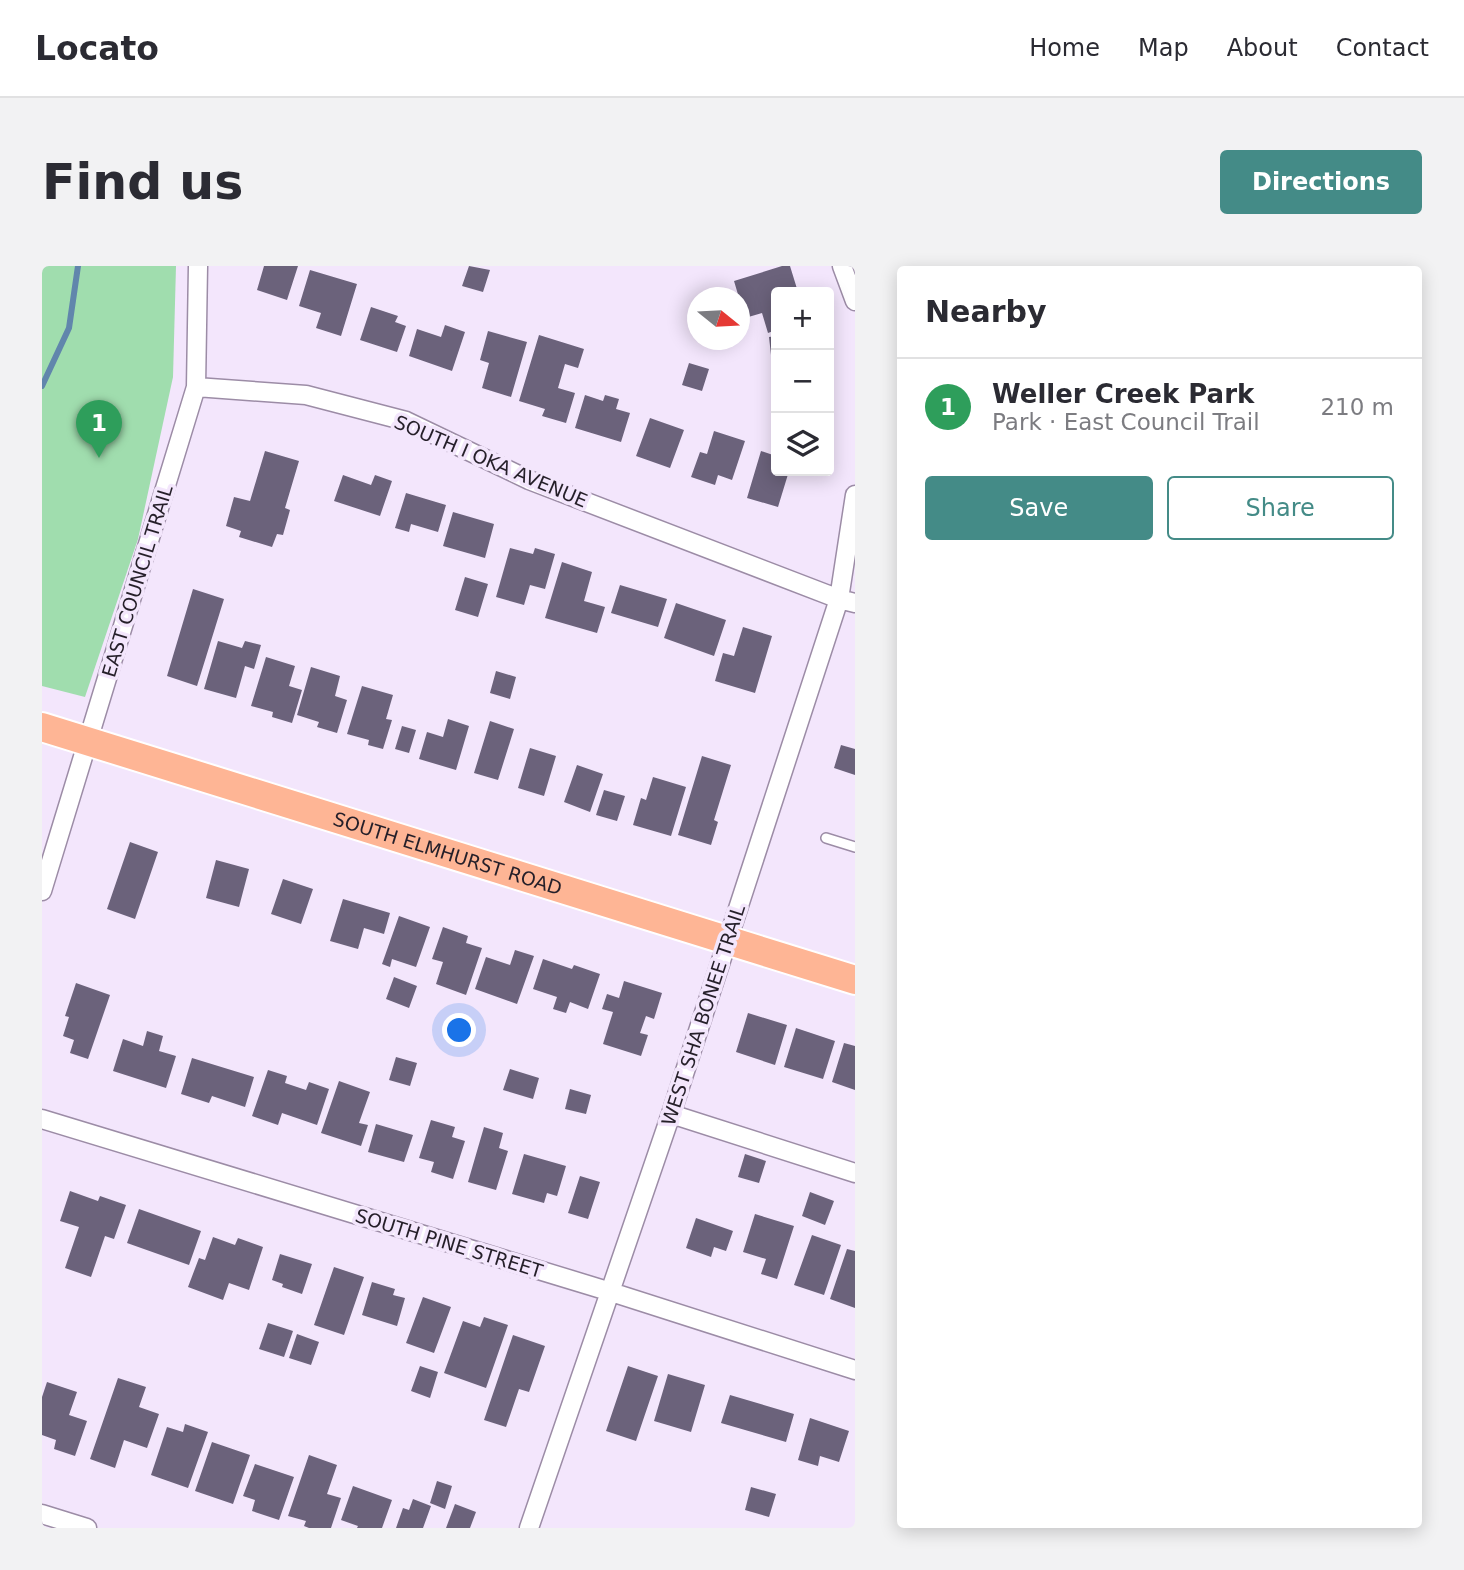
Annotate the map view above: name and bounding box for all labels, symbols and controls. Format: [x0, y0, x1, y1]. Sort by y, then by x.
text: Locato [35, 29, 159, 68]
text: Home [1029, 34, 1100, 62]
text: Map [1138, 34, 1189, 62]
text: About [1227, 34, 1298, 62]
text: Contact [1336, 34, 1429, 62]
button: Directions [1220, 150, 1422, 214]
text: Find us [42, 154, 243, 211]
north arrow [687, 287, 750, 350]
map controls [771, 287, 834, 476]
button: + [771, 287, 834, 350]
text: Nearby [925, 294, 1047, 329]
button: − [771, 350, 834, 413]
text: Weller Creek Park [992, 379, 1254, 409]
text: 1 [940, 394, 956, 420]
text: 210 m [1320, 394, 1394, 420]
pin: 1 [76, 400, 122, 458]
text: Park · East Council Trail [992, 409, 1260, 435]
street label: SOUTH I OKA AVENUE [391, 410, 591, 512]
button: layers [771, 413, 834, 476]
button: Save [925, 476, 1153, 540]
button: Share [1167, 476, 1394, 540]
street label: EAST COUNCIL TRAIL [97, 482, 177, 680]
street label: SOUTH ELMHURST ROAD [331, 807, 565, 899]
street label: WEST SHA BONEE TRAIL [657, 901, 749, 1128]
your location [442, 1013, 476, 1047]
street label: SOUTH PINE STREET [353, 1204, 546, 1282]

